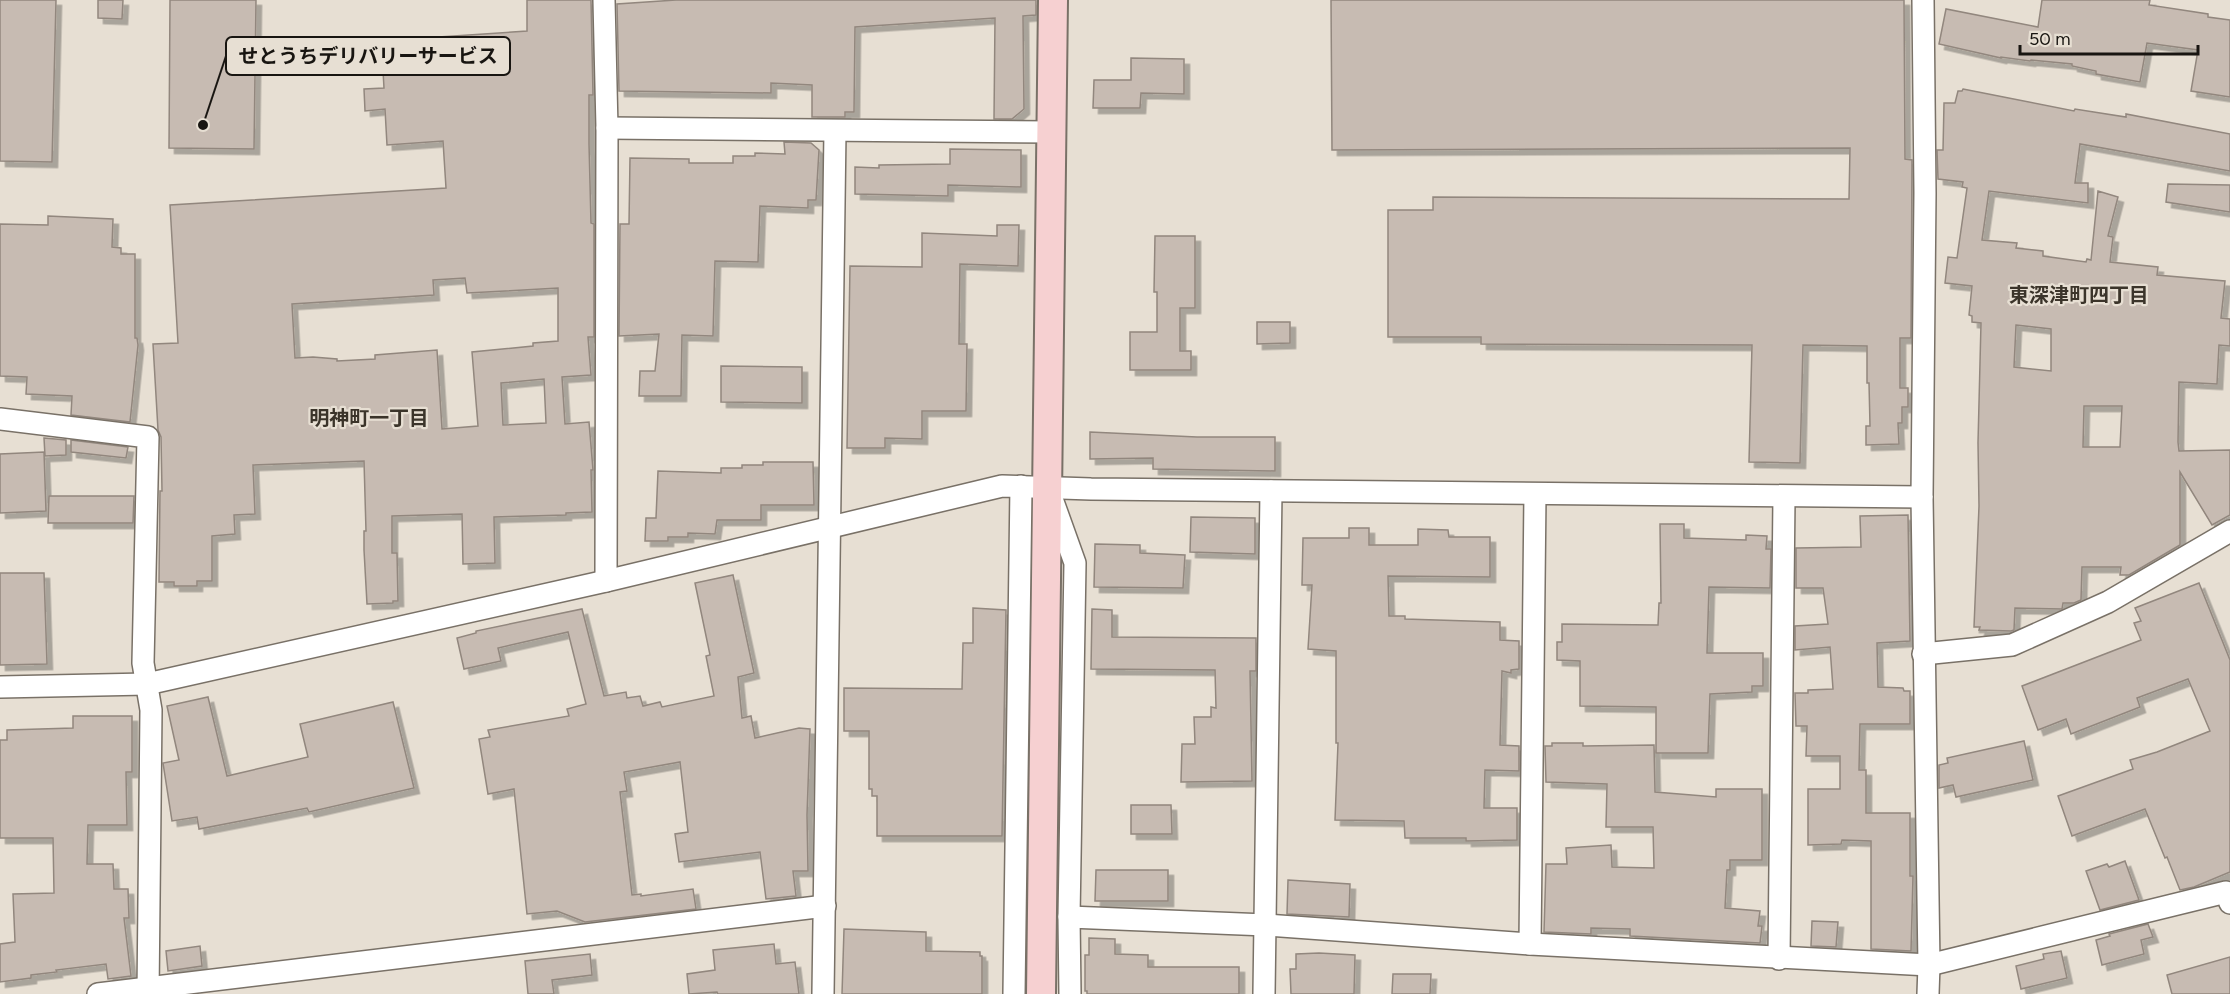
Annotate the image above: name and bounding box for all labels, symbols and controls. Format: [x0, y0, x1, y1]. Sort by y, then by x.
scale bar [2020, 18, 2198, 56]
text: 50 m [2029, 28, 2071, 50]
callout: せとうちデリバリーサービス [226, 37, 510, 75]
text: せとうちデリバリーサービス [238, 44, 498, 68]
district label: 東深津町四丁目 [2009, 283, 2149, 307]
district label: 明神町一丁目 [309, 406, 429, 430]

